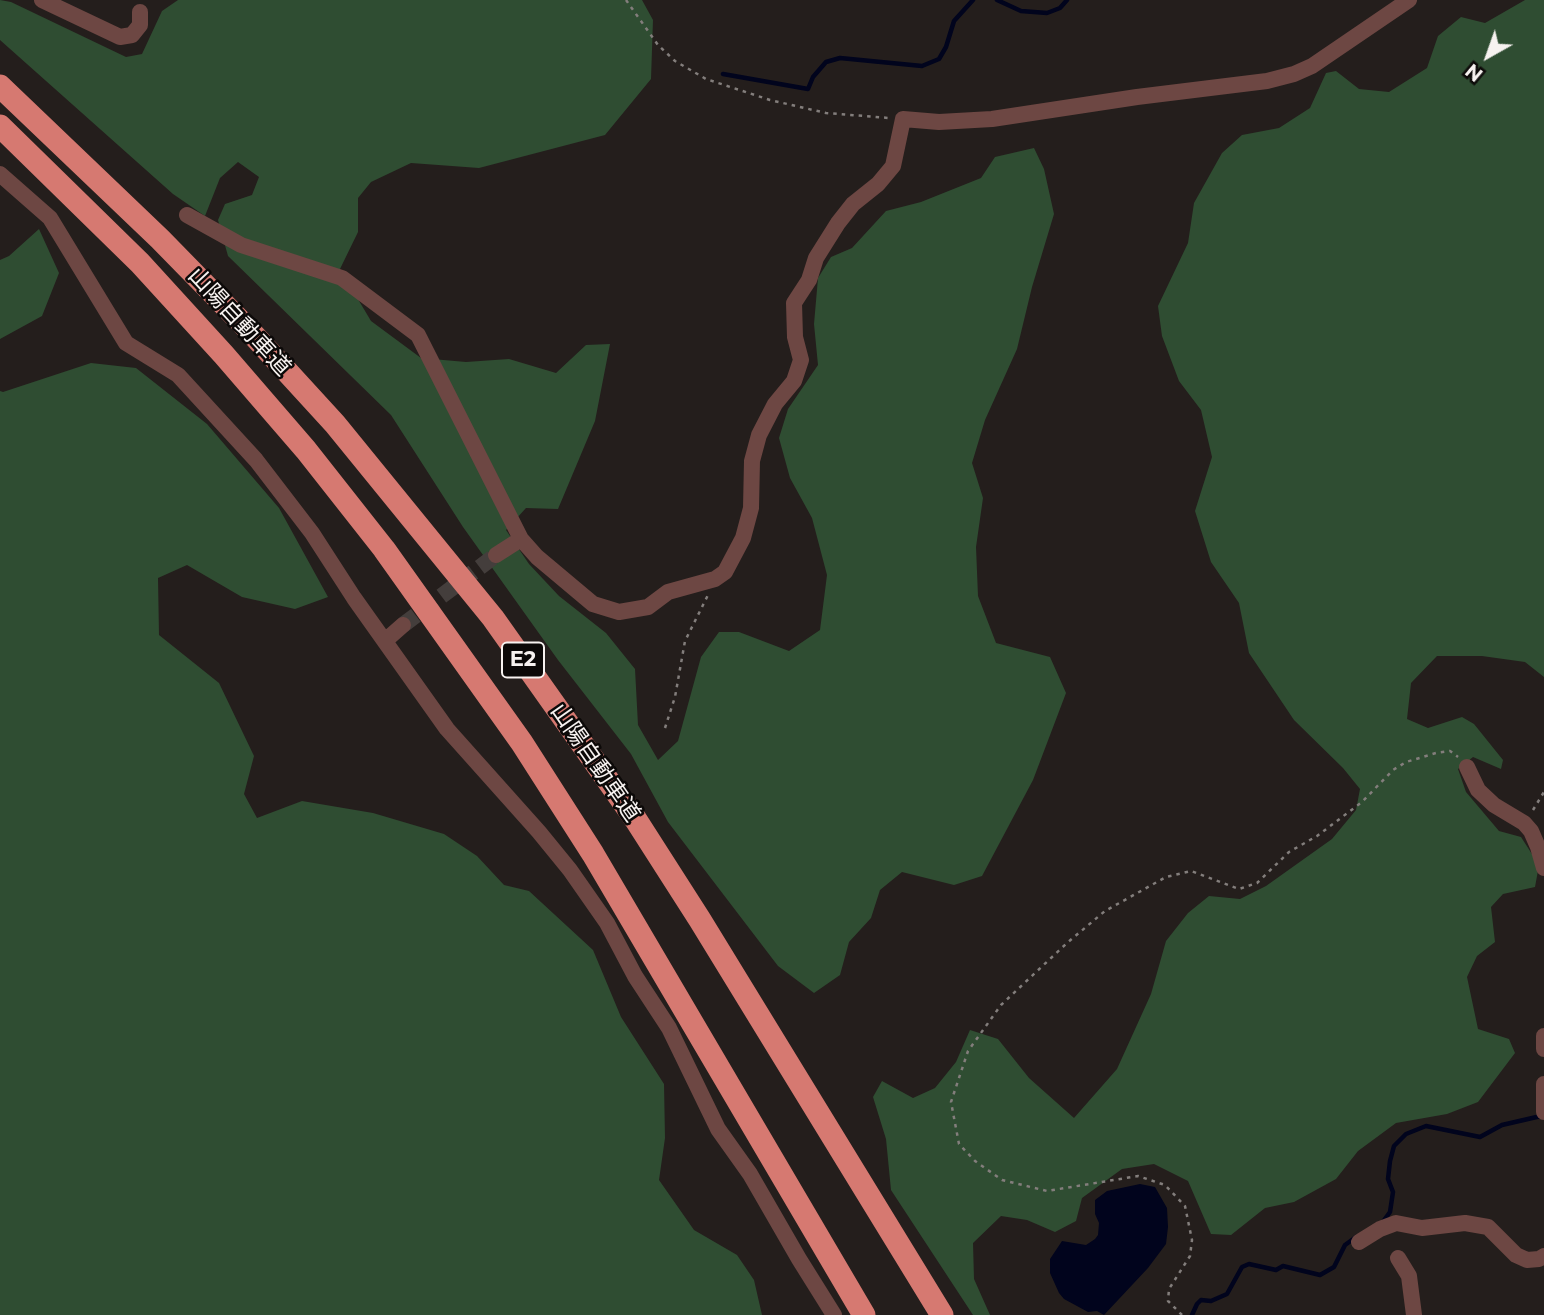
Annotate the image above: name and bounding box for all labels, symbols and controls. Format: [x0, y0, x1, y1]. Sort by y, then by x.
north arrow [1453, 21, 1523, 91]
text: N [1461, 59, 1487, 86]
street label: 山陽自動車道 [182, 262, 296, 382]
road number: E2 [502, 642, 544, 678]
street label: 山陽自動車道 [544, 699, 646, 827]

